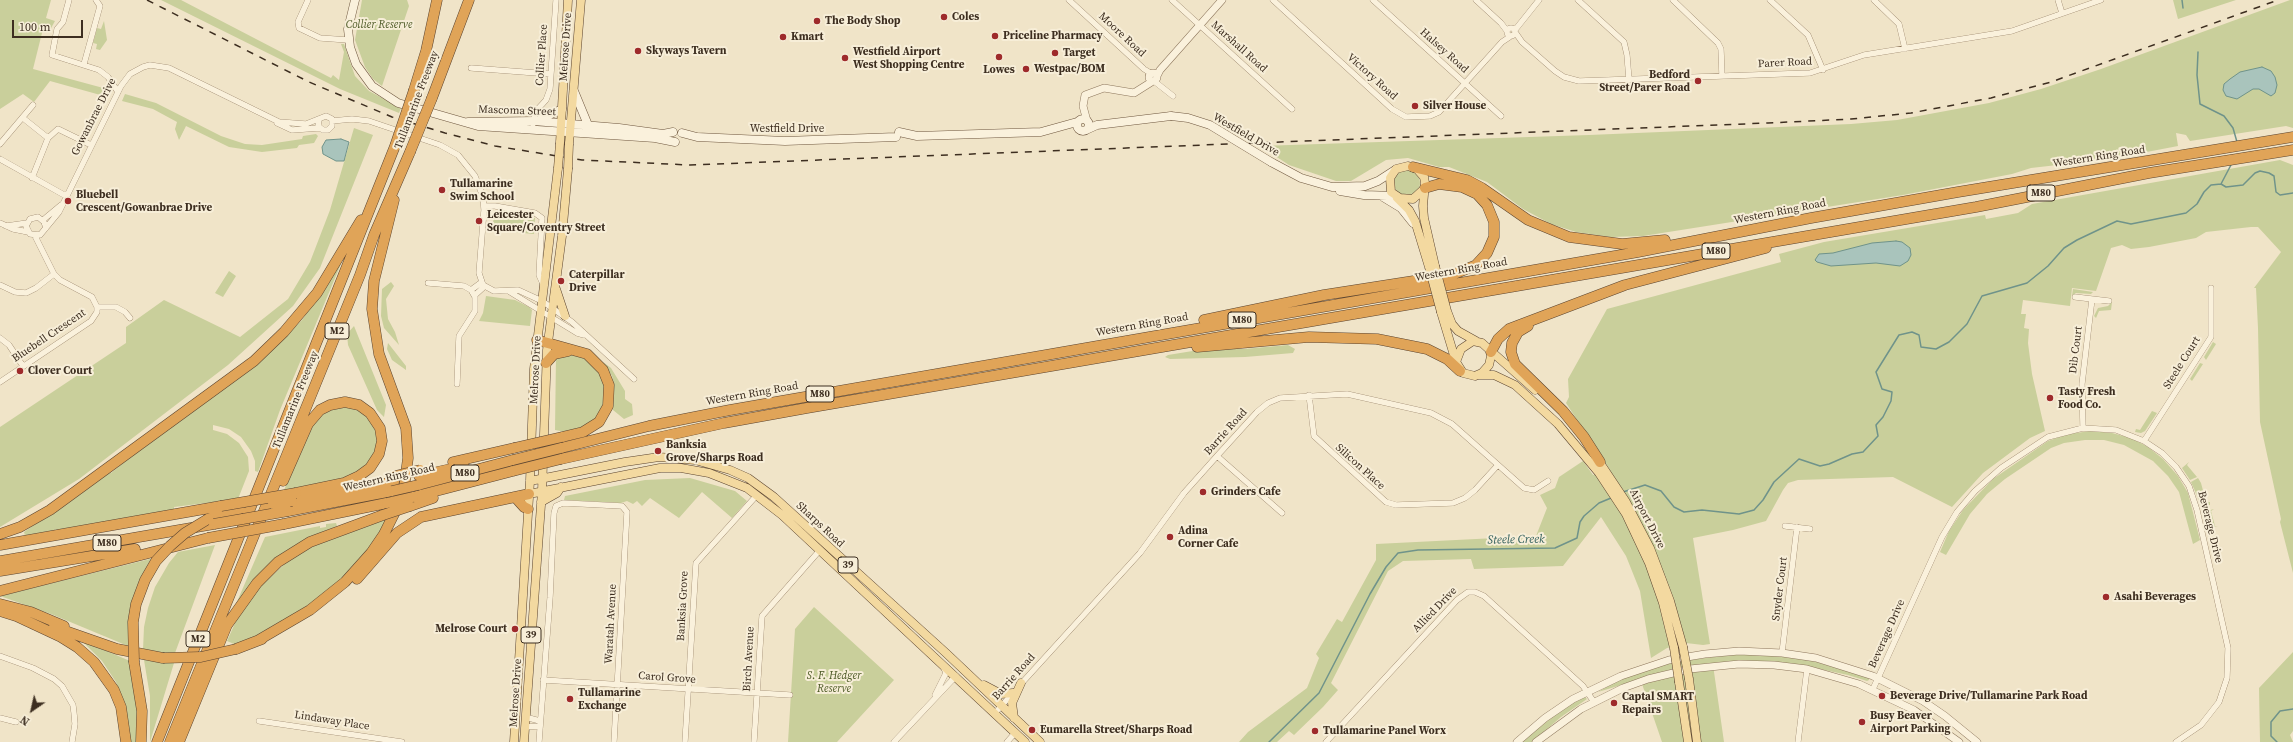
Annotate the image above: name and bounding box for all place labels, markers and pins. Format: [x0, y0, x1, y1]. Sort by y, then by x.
place label: Coles [952, 10, 979, 24]
marker: Coles [939, 12, 949, 22]
place label: The Body Shop [825, 14, 901, 28]
marker: The Body Shop [812, 16, 822, 26]
place label: Priceline Pharmacy [1003, 29, 1103, 43]
place label: Kmart [791, 30, 823, 44]
marker: Priceline Pharmacy [990, 31, 1000, 41]
marker: Kmart [778, 32, 788, 42]
place label: Skyways Tavern [646, 44, 727, 58]
place label: Westfield Airport West Shopping Centre [853, 45, 965, 71]
marker: Skyways Tavern [633, 46, 643, 56]
place label: Target [1063, 46, 1096, 60]
marker: Target [1050, 48, 1060, 58]
marker: Lowes [994, 52, 1004, 62]
marker: Westfield Airport West Shopping Centre [840, 53, 850, 63]
place label: Westpac/BOM [1034, 62, 1105, 76]
place label: Lowes [983, 63, 1015, 77]
marker: Westpac/BOM [1021, 64, 1031, 74]
place label: Bedford Street/Parer Road [1599, 68, 1690, 94]
marker: Bedford Street/Parer Road [1693, 76, 1703, 86]
place label: Silver House [1423, 99, 1486, 113]
marker: Silver House [1410, 101, 1420, 111]
place label: Tullamarine Swim School [450, 177, 514, 203]
marker: Tullamarine Swim School [437, 185, 447, 195]
place label: Bluebell Crescent/Gowanbrae Drive [76, 188, 212, 214]
marker: Bluebell Crescent/Gowanbrae Drive [63, 196, 73, 206]
place label: Leicester Square/Coventry Street [487, 208, 605, 234]
marker: Leicester Square/Coventry Street [474, 216, 484, 226]
place label: Caterpillar Drive [569, 268, 625, 294]
marker: Caterpillar Drive [556, 276, 566, 286]
place label: Clover Court [28, 364, 92, 378]
marker: Clover Court [15, 366, 25, 376]
place label: Tasty Fresh Food Co. [2058, 385, 2116, 411]
marker: Tasty Fresh Food Co. [2045, 393, 2055, 403]
place label: Banksia Grove/Sharps Road [666, 438, 763, 464]
marker: Banksia Grove/Sharps Road [653, 446, 663, 456]
place label: Grinders Cafe [1211, 485, 1281, 499]
marker: Grinders Cafe [1198, 487, 1208, 497]
place label: Adina Corner Cafe [1178, 524, 1238, 550]
marker: Adina Corner Cafe [1165, 532, 1175, 542]
place label: Asahi Beverages [2114, 590, 2196, 604]
marker: Asahi Beverages [2101, 592, 2111, 602]
place label: Melrose Court [435, 622, 507, 636]
marker: Melrose Court [510, 624, 520, 634]
place label: Tullamarine Exchange [578, 686, 641, 712]
place label: Beverage Drive/Tullamarine Park Road [1890, 689, 2087, 703]
place label: Captal SMART Repairs [1622, 690, 1694, 716]
marker: Beverage Drive/Tullamarine Park Road [1877, 691, 1887, 701]
marker: Tullamarine Exchange [565, 694, 575, 704]
marker: Captal SMART Repairs [1609, 698, 1619, 708]
place label: Busy Beaver Airport Parking [1870, 709, 1950, 735]
marker: Busy Beaver Airport Parking [1857, 717, 1867, 727]
place label: Eumarella Street/Sharps Road [1040, 723, 1192, 737]
place label: Tullamarine Panel Worx [1323, 724, 1446, 738]
marker: Eumarella Street/Sharps Road [1027, 725, 1037, 735]
marker: Tullamarine Panel Worx [1310, 726, 1320, 736]

